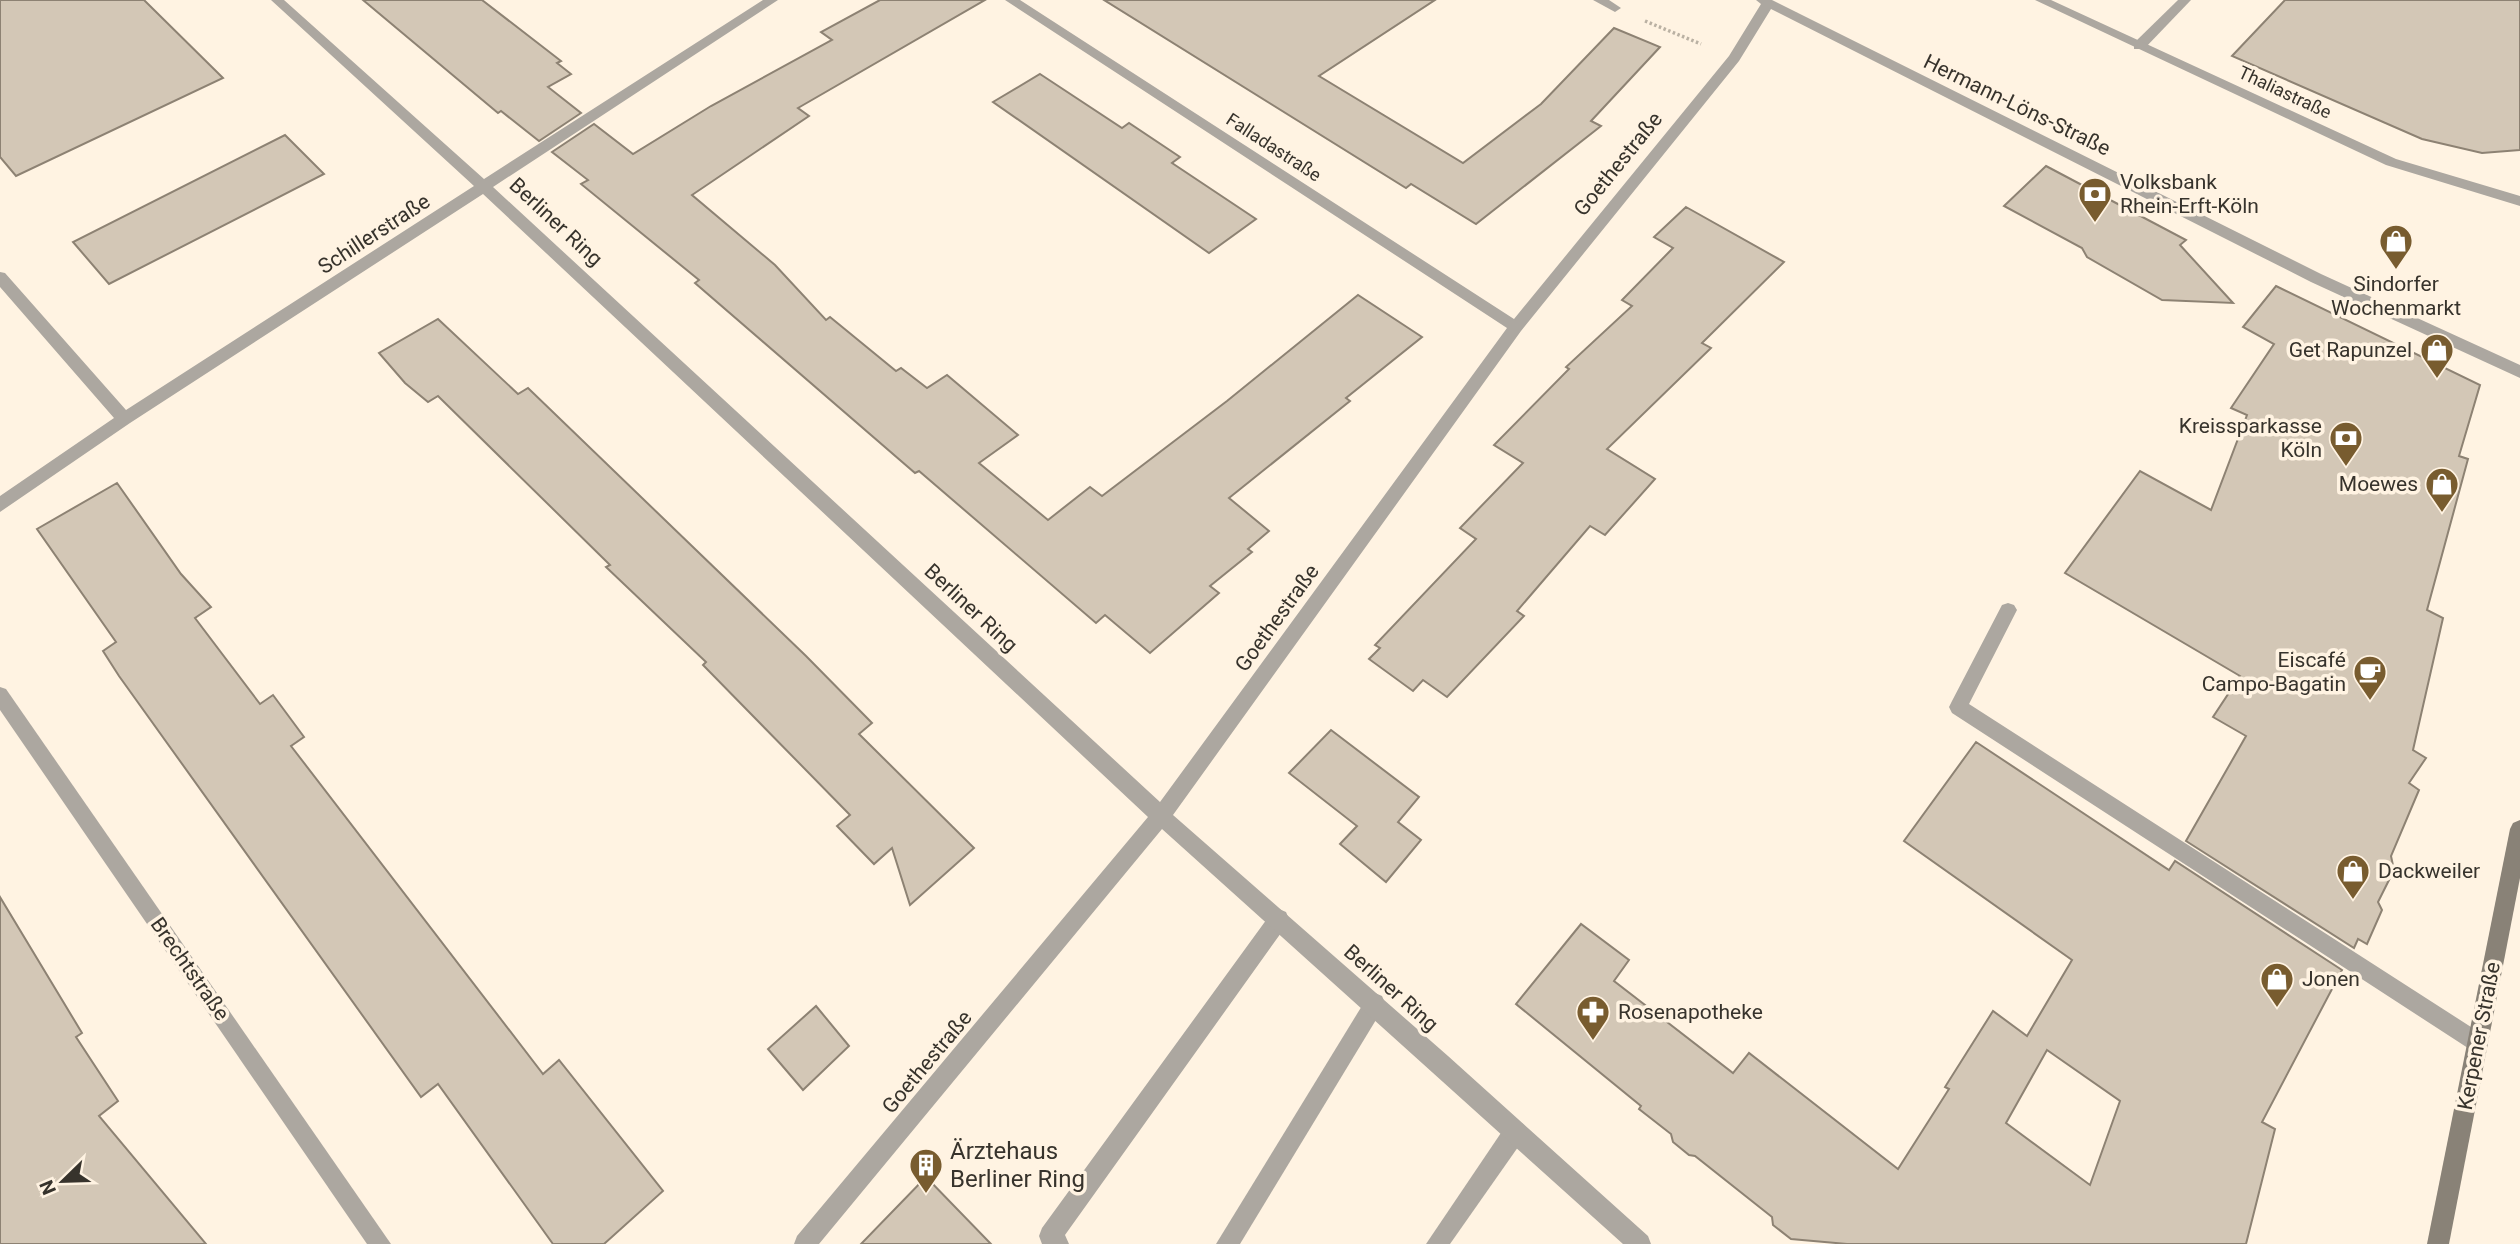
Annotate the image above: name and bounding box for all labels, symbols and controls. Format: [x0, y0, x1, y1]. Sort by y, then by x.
street label: Hermann-Löns-Straße [1920, 49, 2114, 161]
street label: Thaliastraße [2235, 61, 2335, 123]
street label: Goethestraße [1569, 107, 1667, 221]
street label: Falladastraße [1223, 109, 1325, 185]
place label: Volksbank Rhein-Erft-Köln [2120, 170, 2259, 218]
street label: Berliner Ring [505, 173, 607, 271]
bank icon: Volksbank Rhein-Erft-Köln [2076, 175, 2114, 224]
street label: Schillerstraße [314, 189, 434, 279]
shop icon: Sindorfer Wochenmarkt [2377, 222, 2415, 271]
place label: Sindorfer Wochenmarkt [2331, 272, 2461, 320]
shop icon: Get Rapunzel [2418, 331, 2456, 380]
place label: Get Rapunzel [2289, 338, 2412, 362]
place label: Kreissparkasse Köln [2179, 414, 2322, 462]
bank icon: Kreissparkasse Köln [2327, 419, 2365, 468]
shop icon: Moewes [2423, 465, 2461, 514]
place label: Moewes [2339, 472, 2418, 496]
street label: Berliner Ring [920, 559, 1022, 657]
street label: Goethestraße [1230, 560, 1324, 676]
place label: Eiscafé Campo-Bagatin [2202, 648, 2346, 696]
cafe icon: Eiscafé Campo-Bagatin [2351, 653, 2389, 702]
shop icon: Dackweiler [2334, 852, 2372, 901]
place label: Dackweiler [2378, 859, 2480, 883]
street label: Brechtstraße [146, 913, 234, 1025]
street label: Berliner Ring [1339, 940, 1443, 1036]
shop icon: Jonen [2258, 960, 2296, 1009]
street label: Kerpener Straße [2453, 960, 2505, 1112]
place label: Jonen [2302, 967, 2360, 991]
pharmacy icon: Rosenapotheke [1574, 993, 1612, 1042]
place label: Rosenapotheke [1618, 1000, 1763, 1024]
street label: Goethestraße [877, 1006, 977, 1118]
place label: Ärztehaus Berliner Ring [950, 1137, 1085, 1193]
north arrow [28, 1146, 98, 1216]
building icon: Ärztehaus Berliner Ring [907, 1146, 945, 1195]
text: N [35, 1177, 61, 1198]

